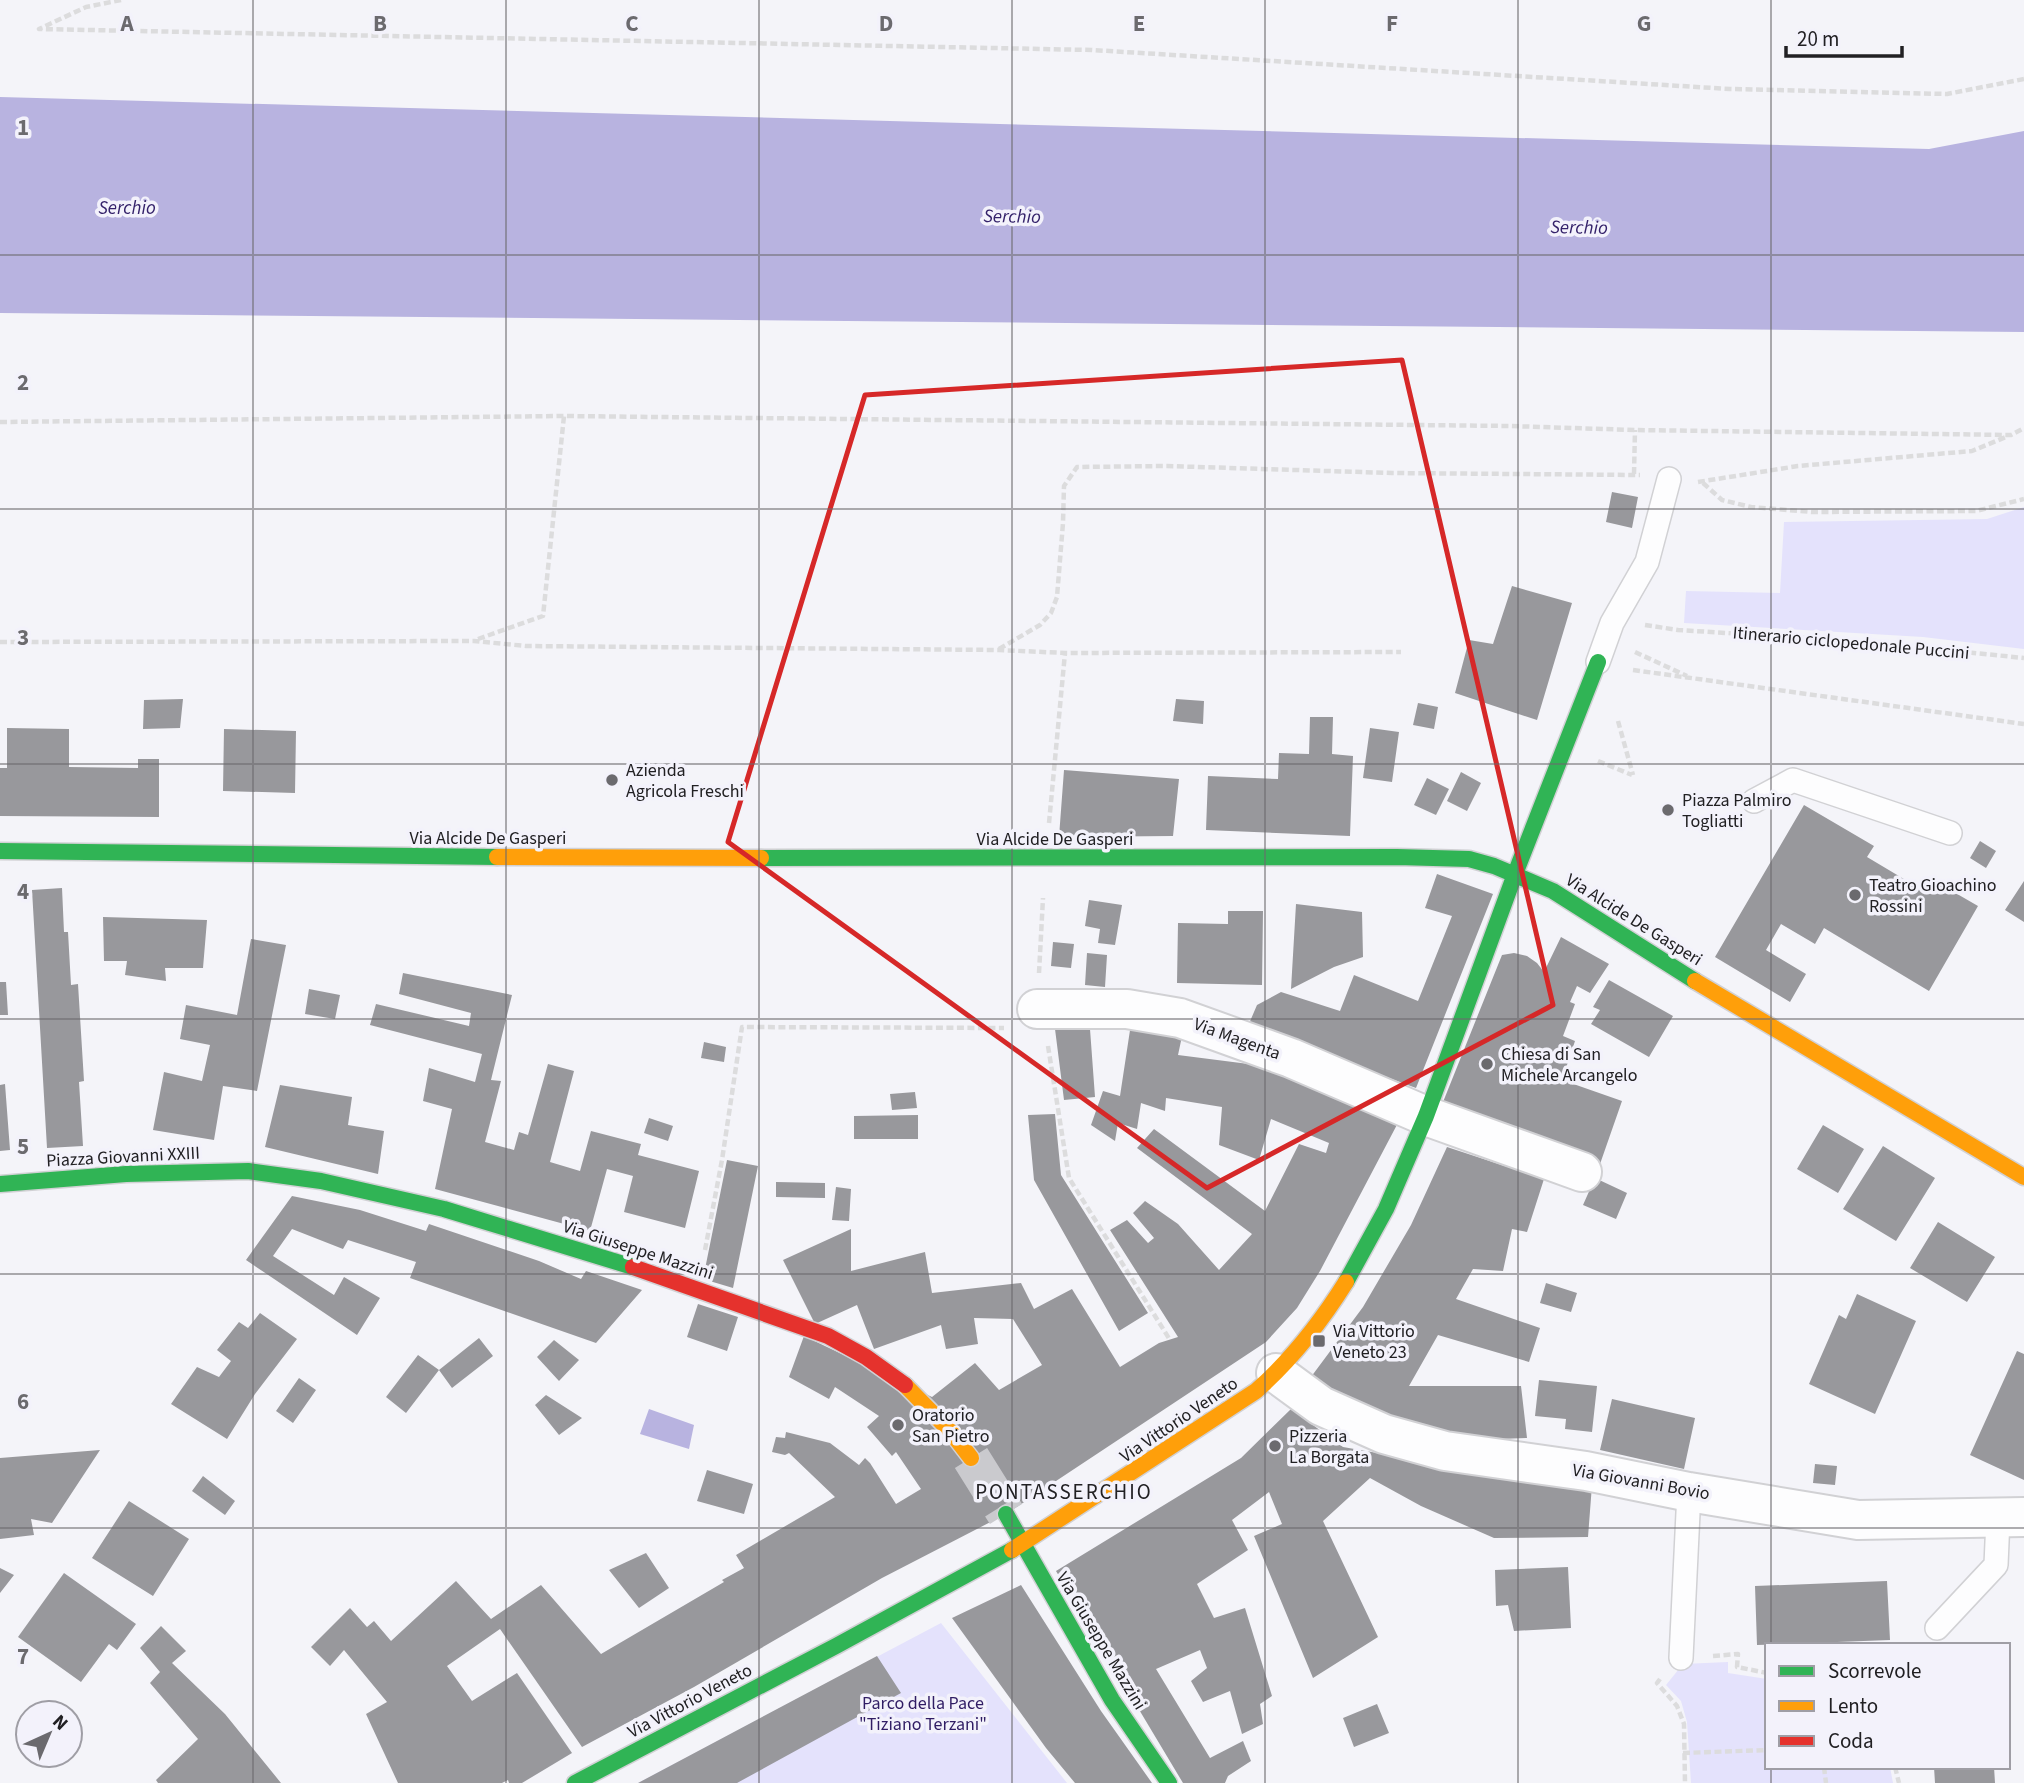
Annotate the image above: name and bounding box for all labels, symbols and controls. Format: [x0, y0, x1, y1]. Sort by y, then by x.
text: A [119, 7, 134, 40]
text: B [373, 7, 387, 40]
text: C [625, 7, 639, 40]
text: D [879, 7, 893, 40]
text: E [1133, 7, 1145, 40]
text: F [1386, 7, 1398, 40]
text: G [1637, 7, 1651, 40]
scale bar [1786, 14, 1902, 58]
text: 20 m [1797, 24, 1839, 54]
text: 1 [17, 111, 29, 144]
water label: Serchio [98, 195, 156, 222]
water label: Serchio [983, 203, 1041, 231]
water label: Serchio [1550, 214, 1608, 242]
text: 2 [17, 366, 29, 399]
street label: Itinerario ciclopedonale Puccini [1732, 620, 1970, 666]
text: 3 [17, 621, 29, 654]
place label: Azienda Agricola Freschi [626, 758, 744, 804]
marker: Azienda Agricola Freschi [604, 772, 620, 788]
place label: Piazza Palmiro Togliatti [1682, 788, 1792, 834]
marker: Piazza Palmiro Togliatti [1660, 802, 1676, 818]
street label: Via Alcide De Gasperi [410, 826, 566, 851]
street label: Via Alcide De Gasperi [977, 827, 1133, 852]
street label: Via Alcide De Gasperi [1561, 868, 1707, 972]
place label: Teatro Gioachino Rossini [1869, 873, 1997, 919]
text: 4 [17, 875, 29, 908]
marker: Teatro Gioachino Rossini [1847, 887, 1863, 903]
street label: Via Magenta [1190, 1012, 1284, 1066]
place label: Chiesa di San Michele Arcangelo [1501, 1042, 1637, 1088]
marker: Chiesa di San Michele Arcangelo [1479, 1056, 1495, 1072]
text: 5 [17, 1130, 29, 1163]
street label: Piazza Giovanni XXIII [45, 1140, 201, 1174]
street label: Via Giuseppe Mazzini [560, 1214, 716, 1286]
place label: Via Vittorio Veneto 23 [1333, 1319, 1415, 1365]
marker: Via Vittorio Veneto 23 [1311, 1333, 1327, 1349]
street label: Via Vittorio Veneto [1115, 1371, 1243, 1469]
text: 6 [17, 1385, 29, 1418]
place label: Oratorio San Pietro [912, 1403, 989, 1449]
marker: Oratorio San Pietro [890, 1417, 906, 1433]
place label: Pizzeria La Borgata [1289, 1424, 1369, 1470]
marker: Pizzeria La Borgata [1267, 1438, 1283, 1454]
street label: Via Giovanni Bovio [1570, 1458, 1712, 1506]
district label: PONTASSERCHIO [975, 1477, 1153, 1507]
street label: Via Giuseppe Mazzini [1050, 1567, 1152, 1715]
text: 7 [17, 1640, 29, 1673]
legend [1765, 1643, 2010, 1769]
text: Scorrevole [1828, 1656, 1922, 1686]
street label: Via Vittorio Veneto [623, 1658, 757, 1744]
park label: Parco della Pace "Tiziano Terzani" [859, 1691, 987, 1737]
text: Lento [1828, 1691, 1878, 1721]
north arrow [14, 1699, 84, 1769]
text: N [46, 1709, 74, 1737]
text: Coda [1828, 1726, 1874, 1756]

